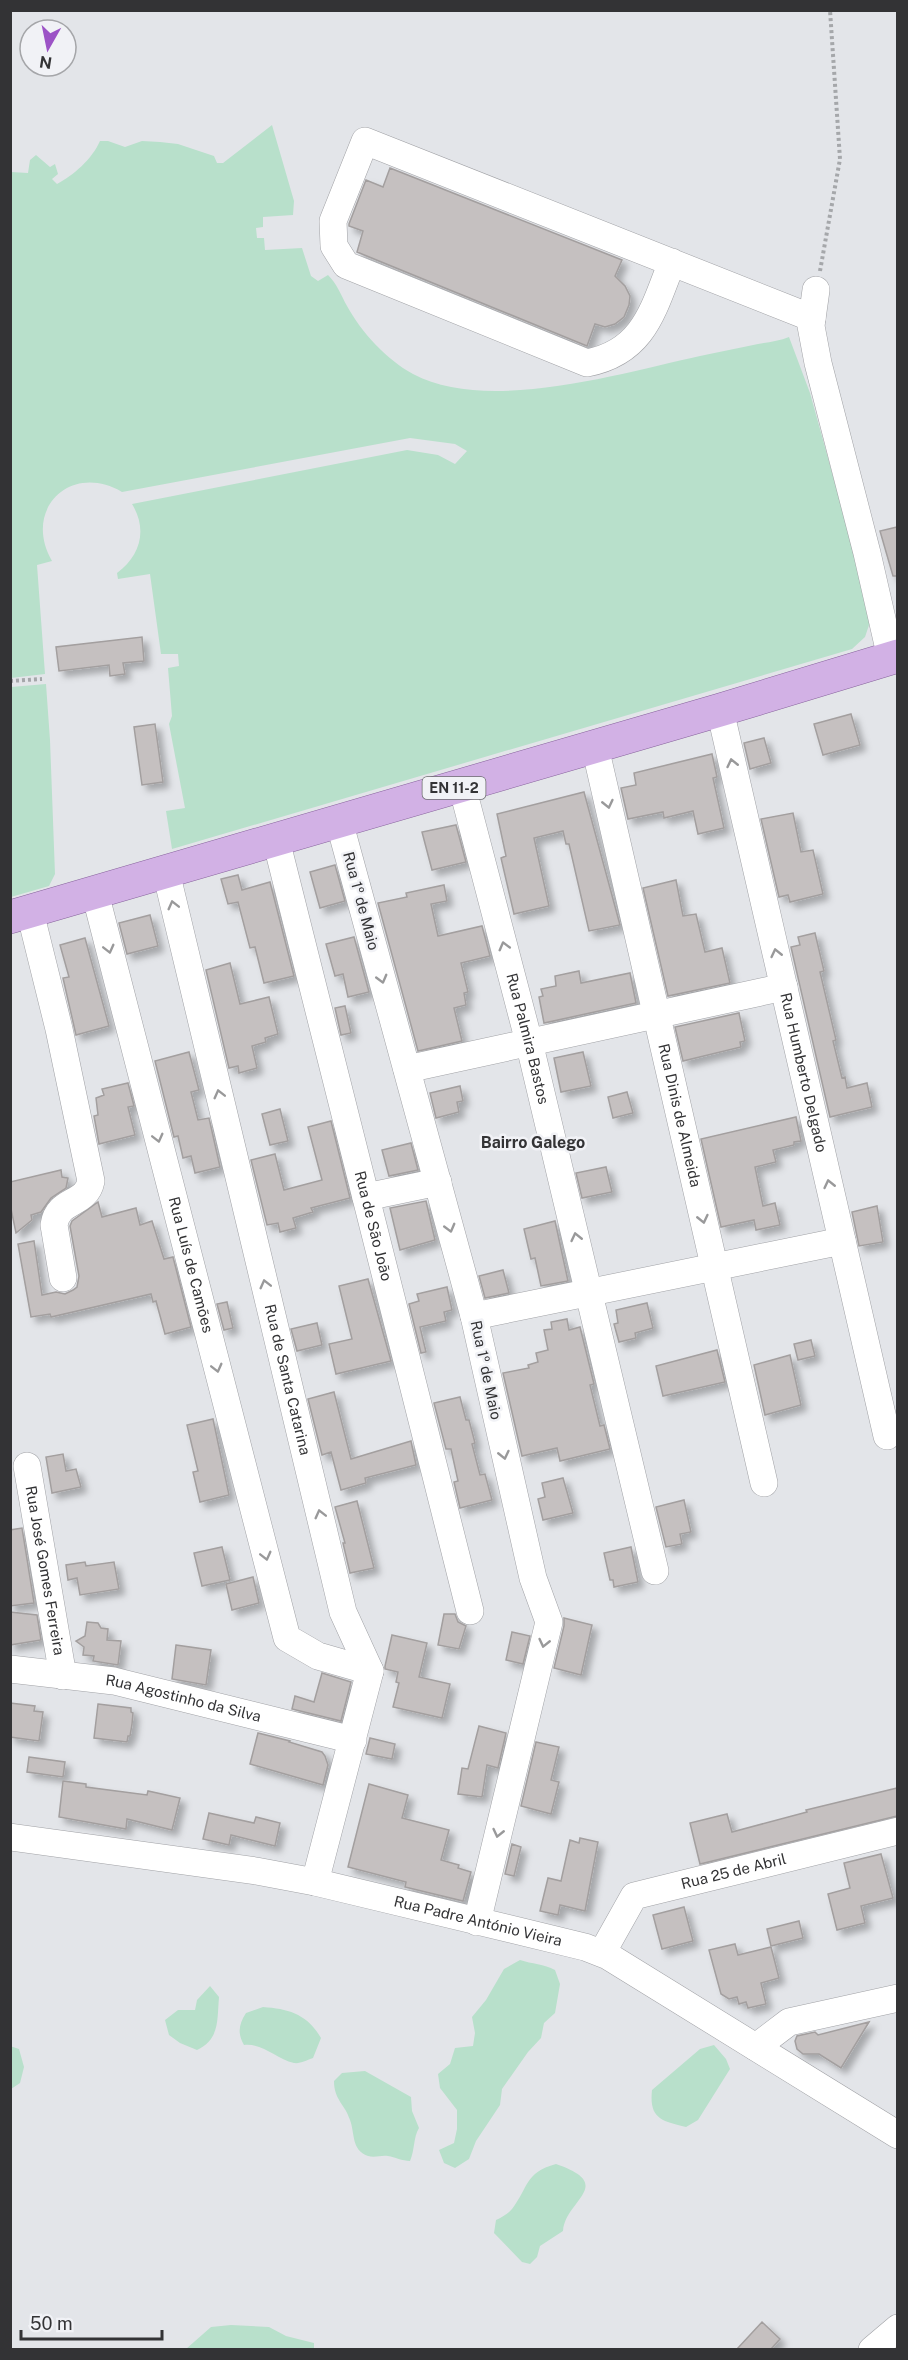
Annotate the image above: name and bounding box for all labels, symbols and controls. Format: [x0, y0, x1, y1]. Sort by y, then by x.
north arrow [18, 18, 78, 78]
text: N [38, 52, 53, 73]
one-way arrow [727, 758, 740, 768]
road number: EN 11-2 [422, 777, 486, 799]
one-way arrow [601, 799, 614, 809]
street label: Rua 1º de Maio [340, 850, 383, 952]
one-way arrow [168, 900, 181, 910]
one-way arrow [498, 941, 511, 951]
one-way arrow [102, 944, 115, 954]
one-way arrow [770, 948, 783, 958]
street label: Rua Palmira Bastos [503, 971, 553, 1106]
one-way arrow [375, 974, 388, 984]
street label: Rua Humberto Delgado [777, 991, 830, 1154]
street label: Rua Dinis de Almeida [655, 1042, 705, 1189]
one-way arrow [213, 1089, 226, 1099]
one-way arrow [151, 1133, 164, 1143]
district label: Bairro Galego [481, 1133, 585, 1152]
street label: Rua de São João [352, 1169, 396, 1283]
one-way arrow [824, 1179, 837, 1189]
street label: Rua Luís de Camões [166, 1195, 217, 1335]
one-way arrow [696, 1214, 709, 1224]
one-way arrow [443, 1223, 456, 1233]
one-way arrow [570, 1232, 583, 1242]
one-way arrow [259, 1279, 272, 1289]
street label: Rua de Santa Catarina [262, 1302, 314, 1457]
street label: Rua 1º de Maio [468, 1319, 505, 1421]
one-way arrow [210, 1362, 223, 1372]
one-way arrow [497, 1450, 510, 1460]
street label: Rua José Gomes Ferreira [23, 1484, 68, 1656]
one-way arrow [314, 1510, 327, 1520]
one-way arrow [259, 1551, 272, 1561]
one-way arrow [538, 1638, 551, 1648]
street label: Rua Agostinho da Silva [105, 1671, 263, 1725]
one-way arrow [493, 1828, 506, 1838]
street label: Rua 25 de Abril [679, 1850, 788, 1892]
street label: Rua Padre António Vieira [392, 1892, 564, 1949]
scale bar [21, 2303, 162, 2341]
text: 50 m [30, 2313, 73, 2334]

